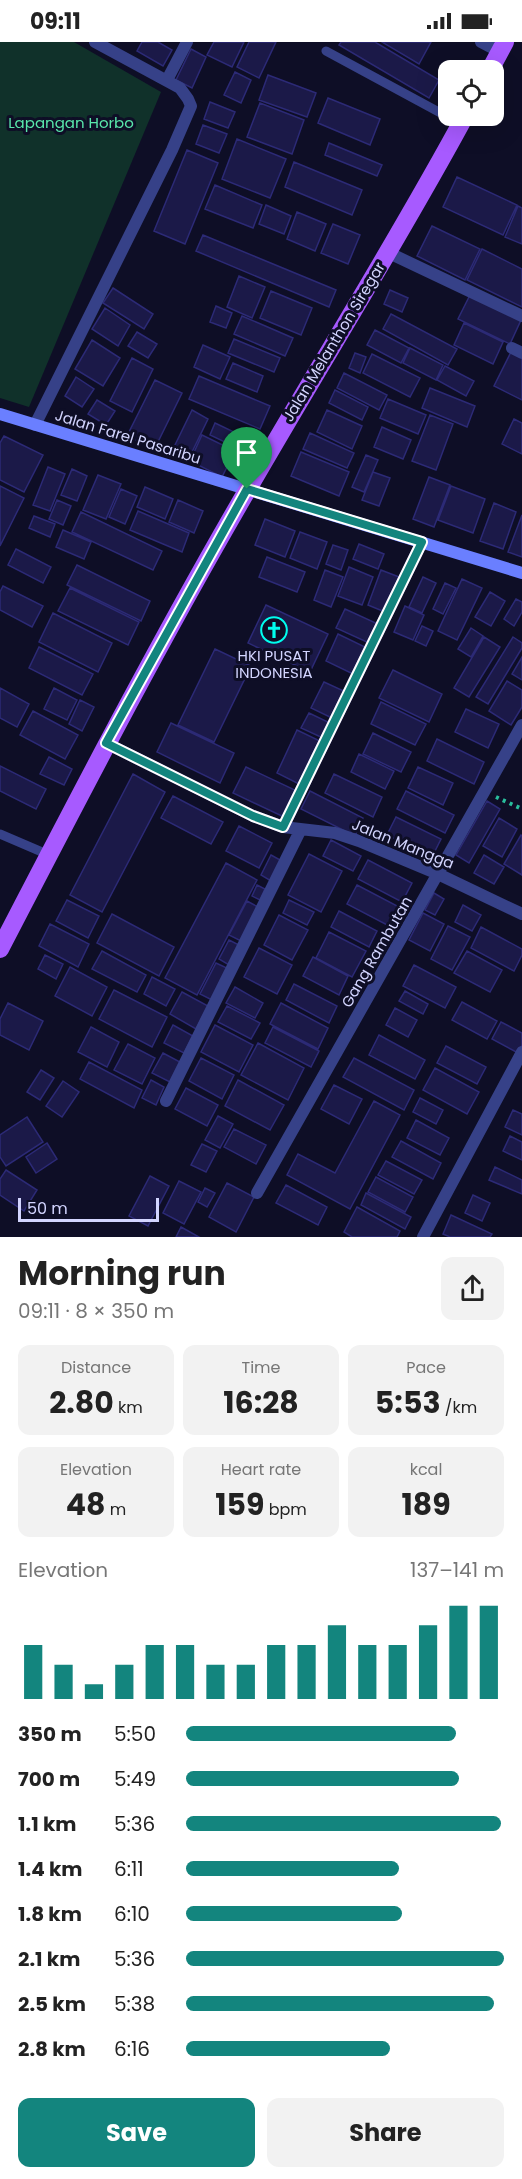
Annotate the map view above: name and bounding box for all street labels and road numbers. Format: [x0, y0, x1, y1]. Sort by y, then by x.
street label: Jalan Melanthon Siregar [278, 258, 390, 425]
street label: Jalan Farel Pasaribu [53, 404, 204, 469]
street label: Jalan Mangga [349, 813, 457, 874]
street label: Gang Rambutan [336, 892, 417, 1011]

